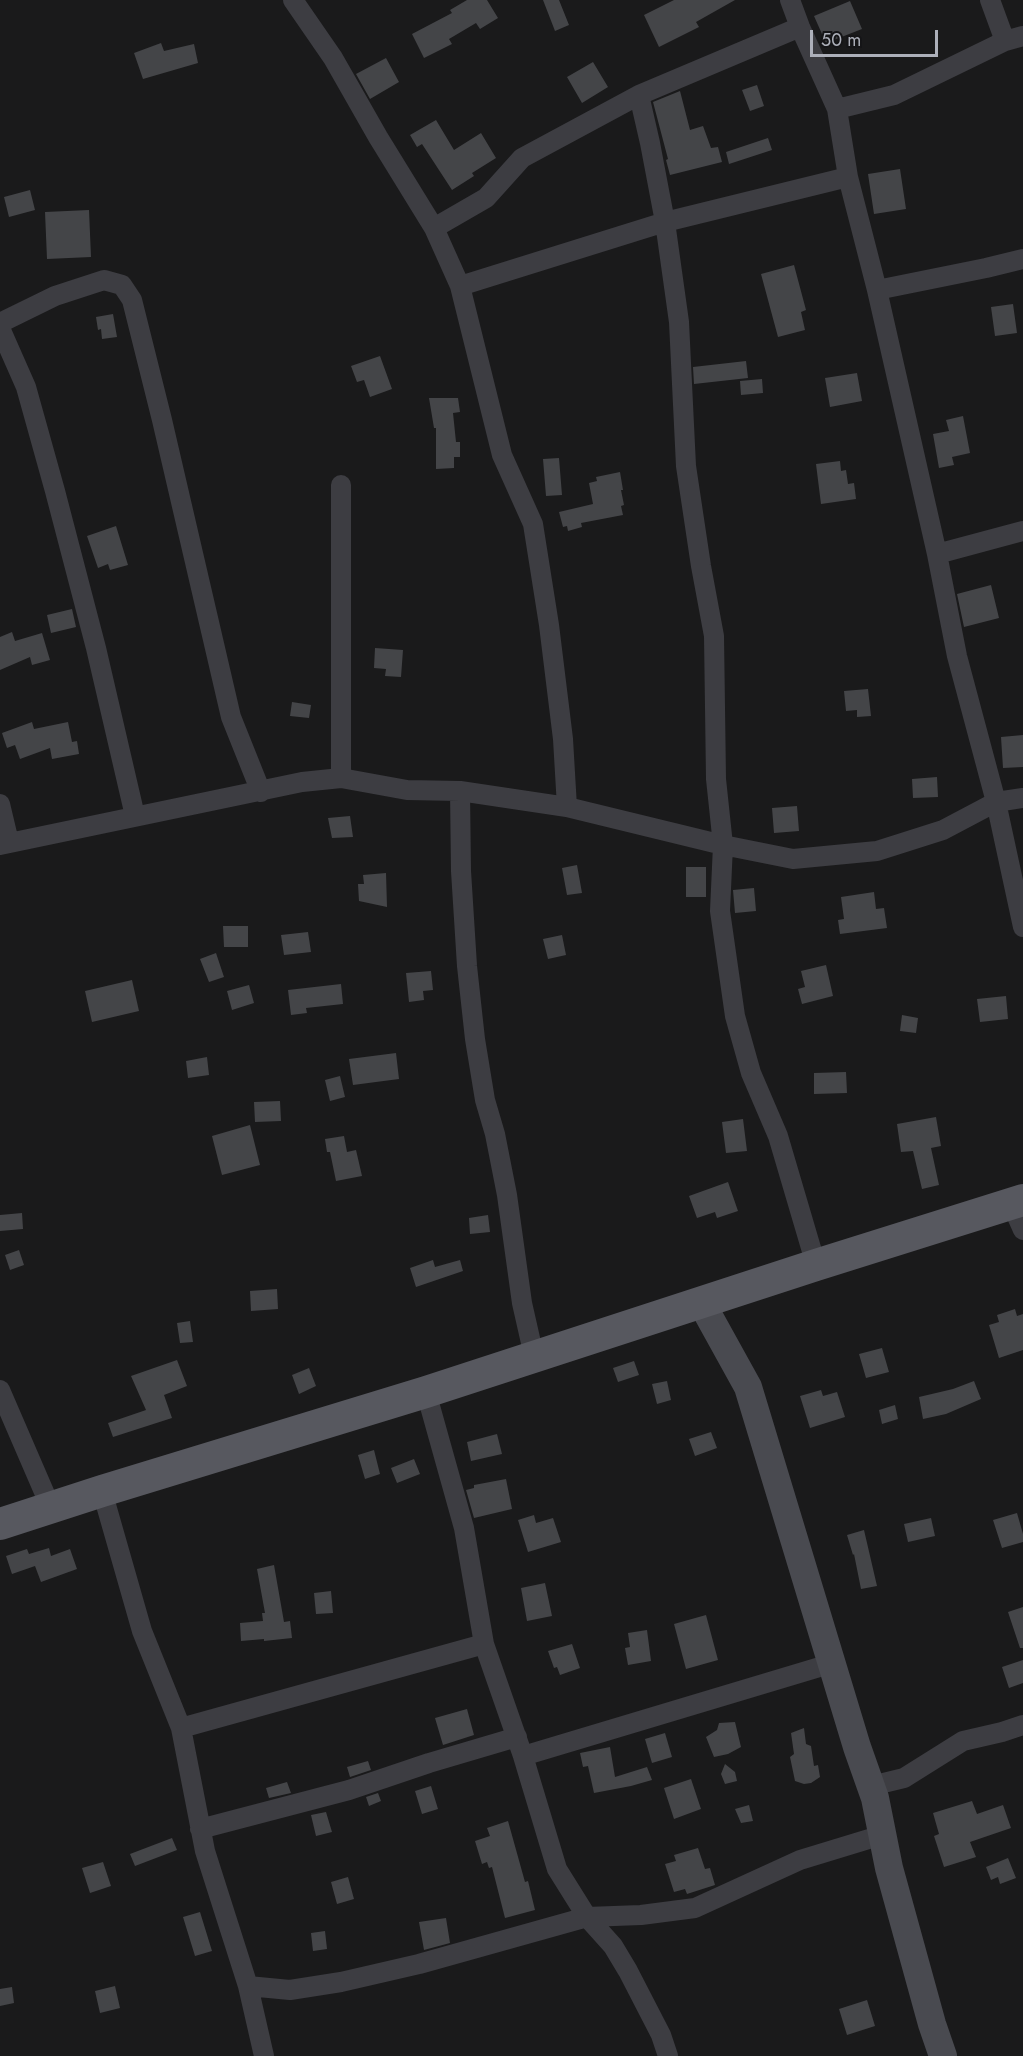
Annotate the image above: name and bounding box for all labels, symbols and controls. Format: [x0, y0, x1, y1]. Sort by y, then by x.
scale bar [813, 18, 940, 56]
text: 50 m [821, 27, 861, 53]

